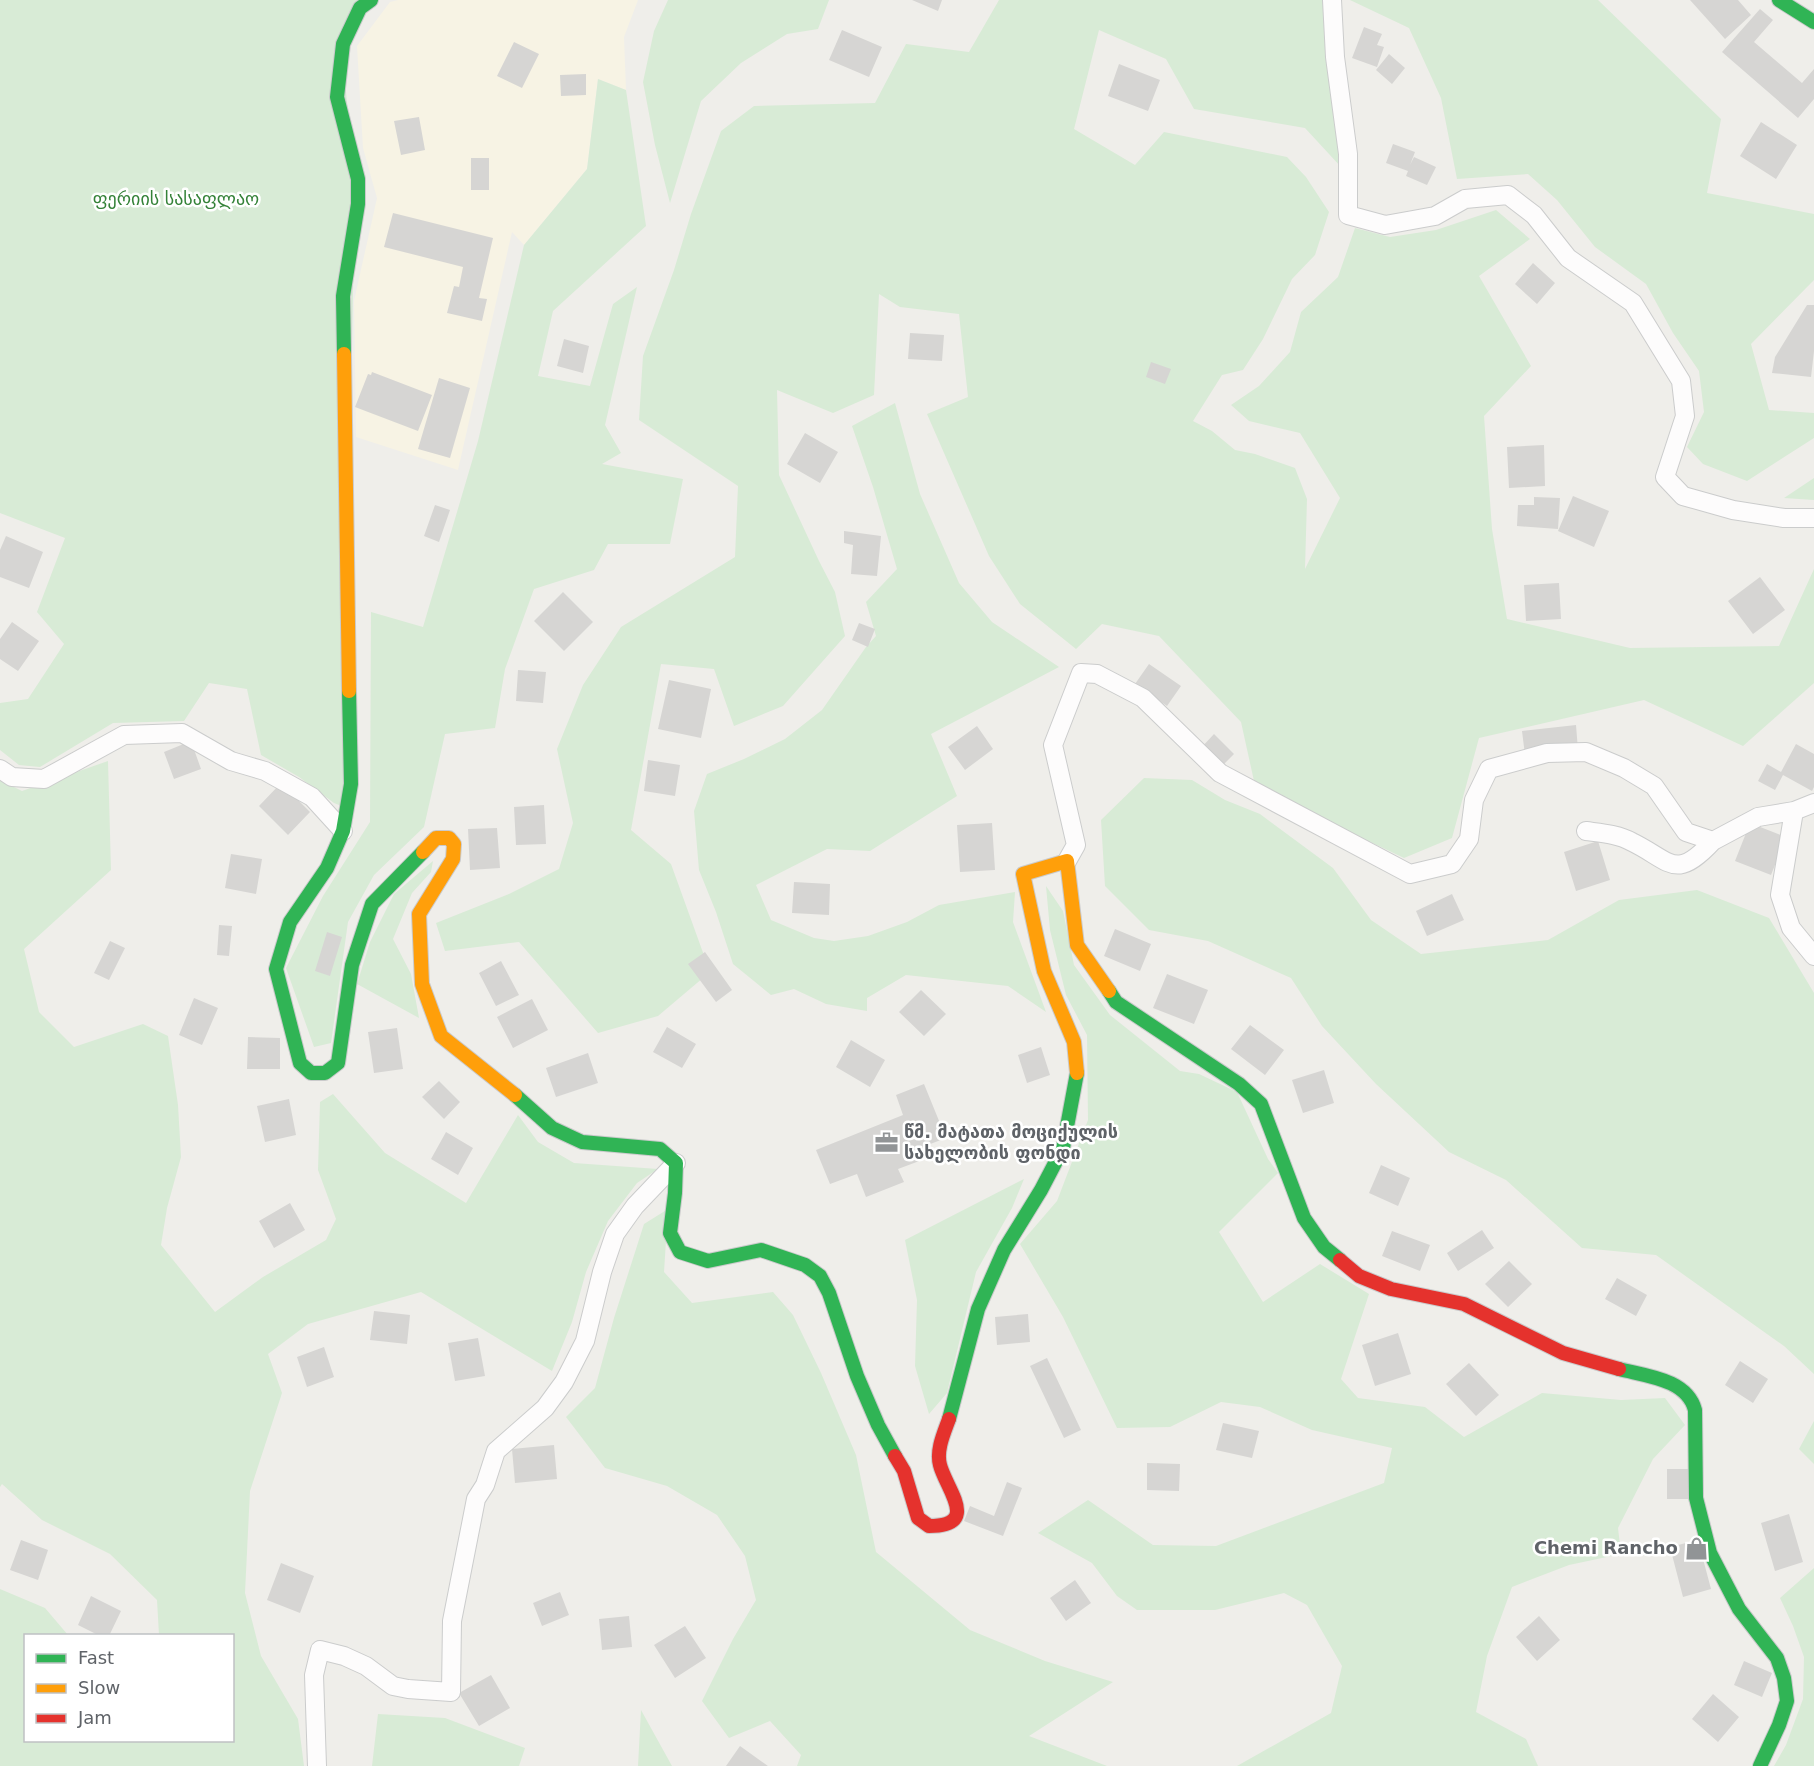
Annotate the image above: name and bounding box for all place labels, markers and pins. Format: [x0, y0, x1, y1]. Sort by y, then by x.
place label: წმ. მატათა მოციქულის სახელობის ფონდი [904, 1121, 1118, 1163]
office icon: წმ. მატათა მოციქულის სახელობის ფონდი [873, 1129, 899, 1155]
shop icon: Chemi Rancho [1683, 1535, 1709, 1561]
place label: Chemi Rancho [1534, 1537, 1678, 1558]

